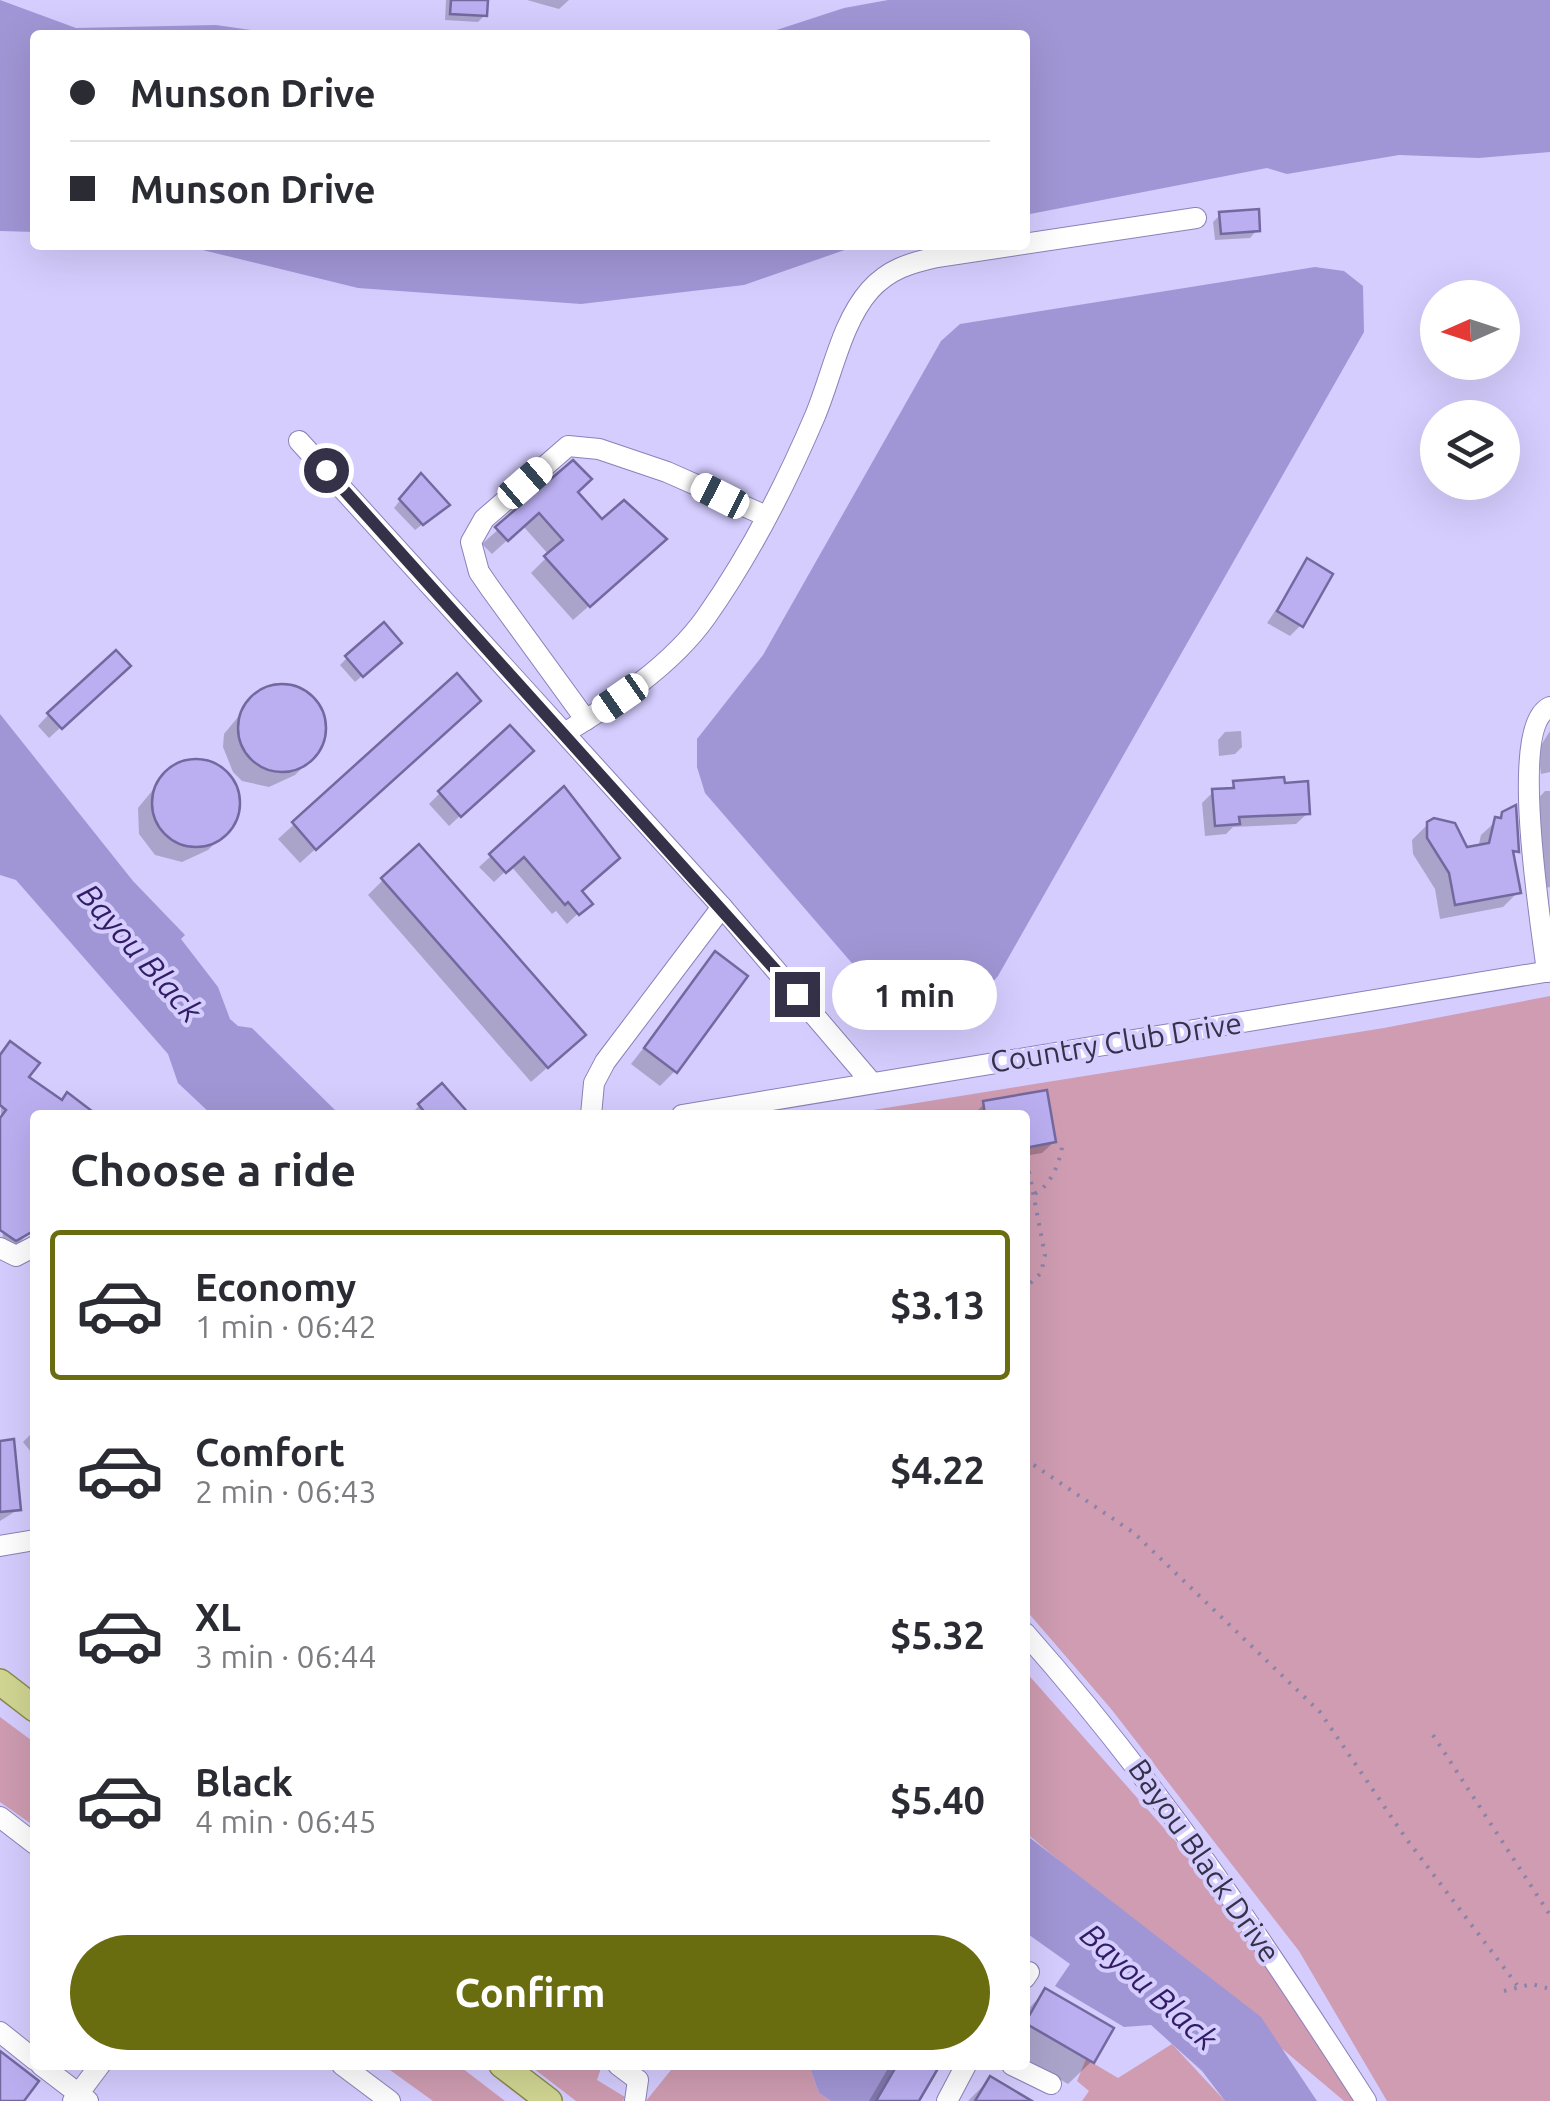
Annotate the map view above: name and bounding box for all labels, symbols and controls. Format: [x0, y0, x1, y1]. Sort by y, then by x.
text: Munson Drive [130, 72, 376, 114]
text: Munson Drive [130, 168, 376, 210]
north arrow [1420, 280, 1520, 380]
map controls [1420, 280, 1520, 500]
button: layers [1420, 400, 1520, 500]
route start [304, 448, 349, 493]
car [493, 452, 557, 514]
car [686, 469, 754, 523]
car [587, 669, 653, 727]
water label: Bayou Black [71, 876, 211, 1029]
callout: 1 min [832, 959, 997, 1029]
route end [775, 972, 820, 1017]
text: 1 min [874, 977, 955, 1013]
street label: Country Club Drive [988, 1005, 1244, 1079]
text: Choose a ride [70, 1144, 356, 1195]
icon: car [75, 1260, 165, 1350]
text: Economy [195, 1266, 356, 1308]
text: $3.13 [890, 1284, 985, 1326]
text: 1 min · 06:42 [195, 1308, 377, 1344]
icon: car [75, 1425, 165, 1515]
text: Comfort [195, 1431, 345, 1473]
text: $4.22 [890, 1449, 985, 1491]
text: 2 min · 06:43 [195, 1473, 377, 1509]
icon: car [75, 1590, 165, 1680]
text: XL [195, 1596, 241, 1638]
text: $5.32 [890, 1614, 985, 1656]
text: 3 min · 06:44 [195, 1638, 377, 1674]
street label: Bayou Black Drive [1122, 1753, 1287, 1968]
icon: car [75, 1755, 165, 1845]
text: Black [195, 1761, 293, 1803]
text: $5.40 [890, 1779, 985, 1821]
text: 4 min · 06:45 [195, 1803, 377, 1839]
water label: Bayou Black [1074, 1916, 1226, 2057]
button: Confirm [70, 1935, 990, 2050]

